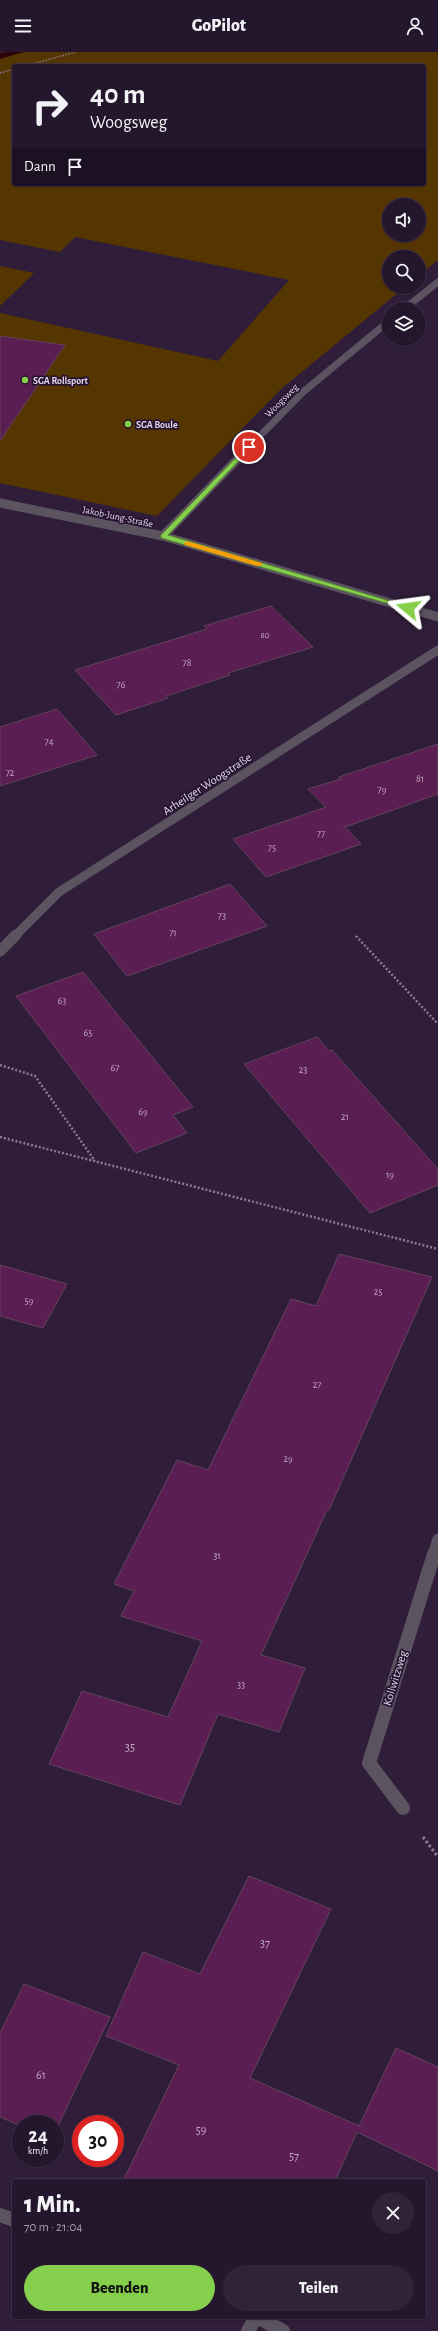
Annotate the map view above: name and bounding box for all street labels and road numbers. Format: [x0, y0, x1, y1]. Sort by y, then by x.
street label: Woogsweg [263, 382, 300, 419]
street label: Jakob-Jung-Straße [82, 505, 154, 529]
street label: Arheilger Woogstraße [160, 751, 254, 817]
street label: Kollwitzweg [381, 1649, 409, 1707]

